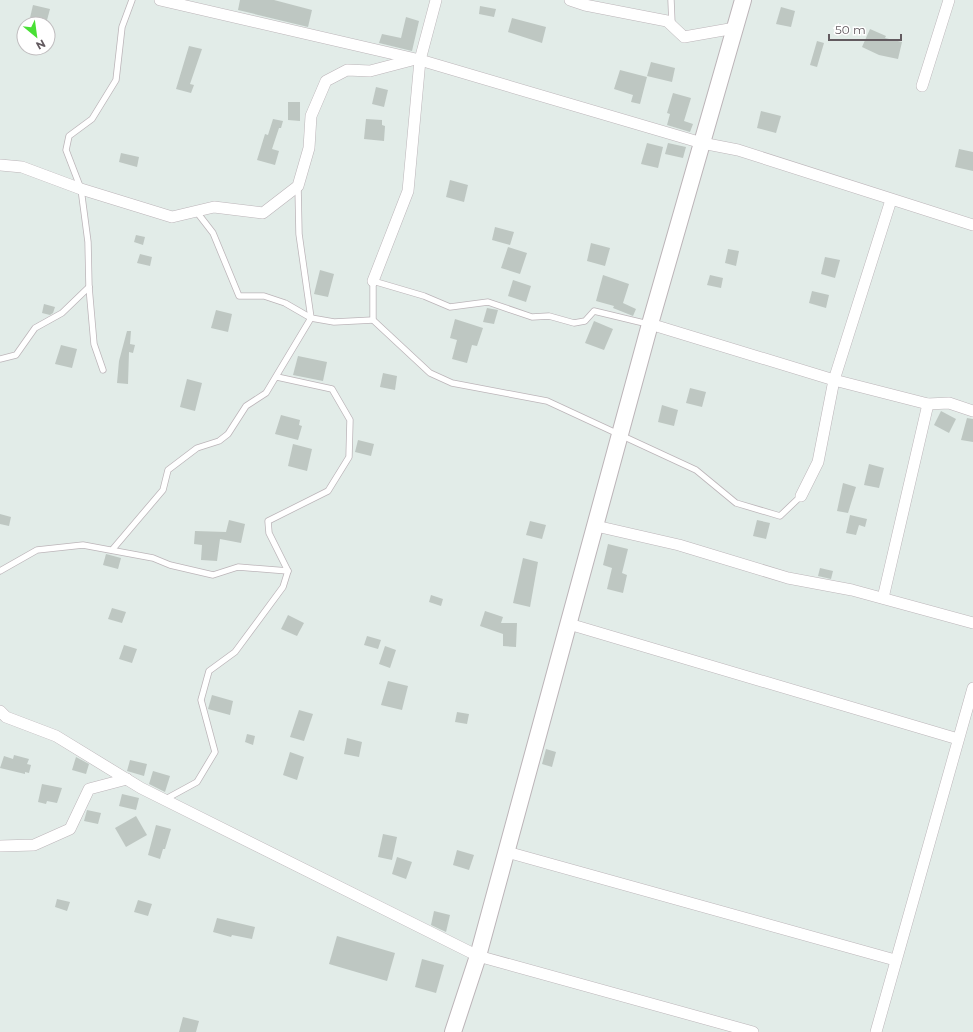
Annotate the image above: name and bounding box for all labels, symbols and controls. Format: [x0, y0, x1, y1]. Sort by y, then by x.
north arrow [16, 16, 56, 56]
scale bar [829, 16, 901, 42]
text: 50 m [835, 22, 866, 37]
text: N [34, 36, 48, 53]

